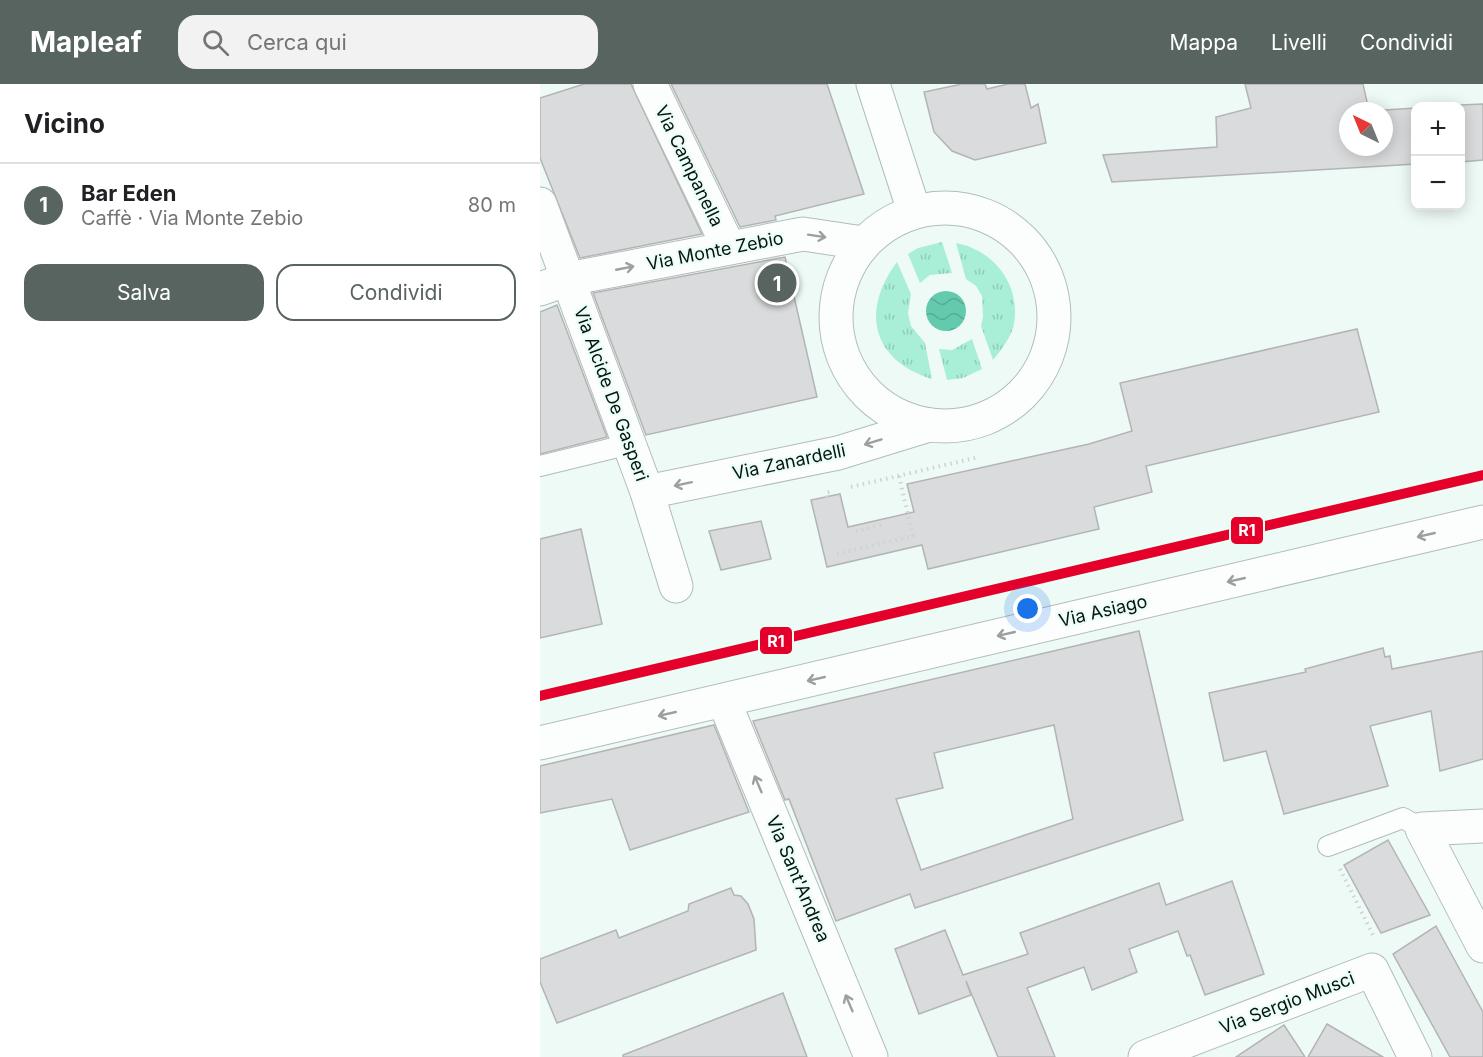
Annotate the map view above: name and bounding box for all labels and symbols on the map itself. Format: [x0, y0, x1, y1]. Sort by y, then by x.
street label: Via Campanella [651, 102, 728, 230]
north arrow [1339, 102, 1393, 156]
street label: Via Monte Zebio [645, 227, 785, 274]
one-way arrow [807, 231, 826, 242]
pin: 1 [758, 260, 796, 306]
one-way arrow [615, 262, 635, 273]
street label: Via Alcide De Gasperi [570, 304, 653, 484]
one-way arrow [864, 437, 883, 448]
street label: Via Zanardelli [730, 439, 847, 484]
one-way arrow [674, 479, 693, 491]
line badge: R1 [1230, 516, 1264, 545]
text: R1 [1238, 520, 1256, 540]
one-way arrow [1417, 530, 1436, 542]
one-way arrow [1227, 574, 1246, 586]
street label: Via Asiago [1057, 590, 1149, 631]
your location [1013, 594, 1042, 623]
line badge: R1 [759, 626, 793, 655]
one-way arrow [996, 629, 1016, 640]
text: R1 [767, 631, 785, 651]
one-way arrow [806, 673, 825, 685]
one-way arrow [657, 709, 677, 720]
one-way arrow [752, 775, 763, 794]
street label: Via Sant'Andrea [762, 812, 835, 945]
street label: Via Sergio Musci [1216, 967, 1357, 1038]
one-way arrow [843, 994, 854, 1013]

